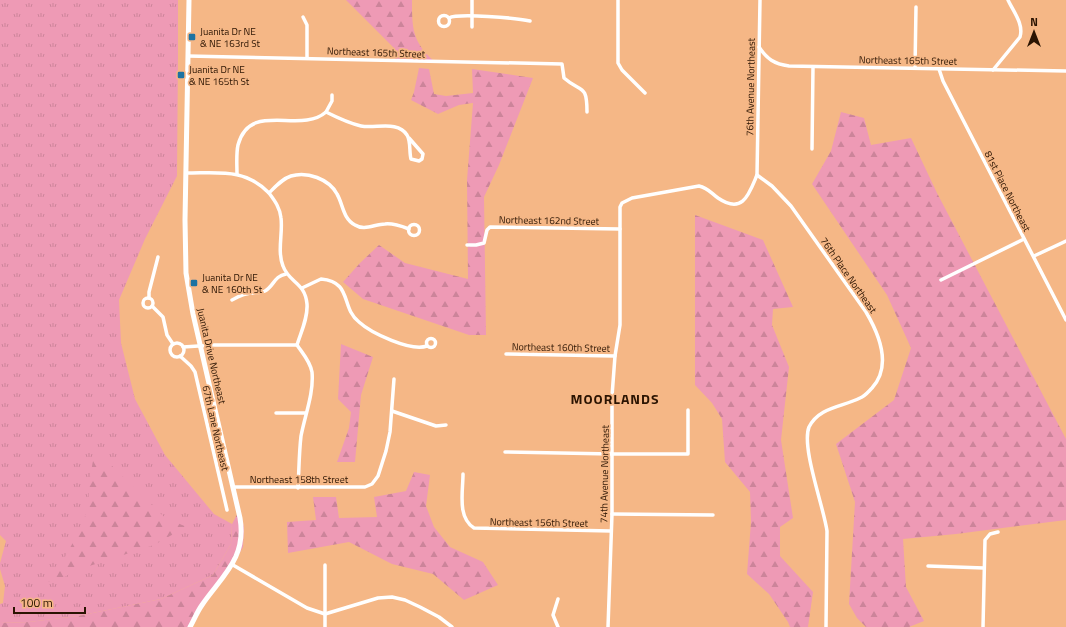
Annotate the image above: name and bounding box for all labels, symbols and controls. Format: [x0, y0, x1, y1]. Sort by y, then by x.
north arrow [1014, 12, 1054, 52]
text: N [1030, 14, 1038, 30]
place label: Juanita Dr NE & NE 163rd St [200, 24, 261, 51]
marker: Juanita Dr NE & NE 163rd St [187, 32, 197, 42]
street label: 76th Avenue Northeast [742, 37, 759, 136]
street label: Northeast 165th Street [327, 43, 426, 62]
street label: Northeast 165th Street [859, 52, 958, 69]
place label: Juanita Dr NE & NE 165th St [189, 62, 250, 89]
marker: Juanita Dr NE & NE 165th St [176, 70, 186, 80]
street label: 81st Place Northeast [981, 148, 1035, 235]
street label: Northeast 162nd Street [499, 212, 600, 229]
street label: 76th Place Northeast [817, 234, 881, 317]
place label: Juanita Dr NE & NE 160th St [202, 270, 263, 297]
marker: Juanita Dr NE & NE 160th St [189, 278, 199, 288]
street label: Juanita Drive Northeast [193, 307, 230, 406]
street label: Northeast 160th Street [512, 339, 611, 356]
street label: 67th Lane Northeast [198, 384, 233, 473]
district label: MOORLANDS [570, 388, 660, 409]
street label: 74th Avenue Northeast [596, 424, 613, 523]
street label: Northeast 158th Street [250, 472, 349, 487]
street label: Northeast 156th Street [490, 514, 589, 531]
scale bar [14, 589, 85, 615]
text: 100 m [20, 593, 53, 612]

